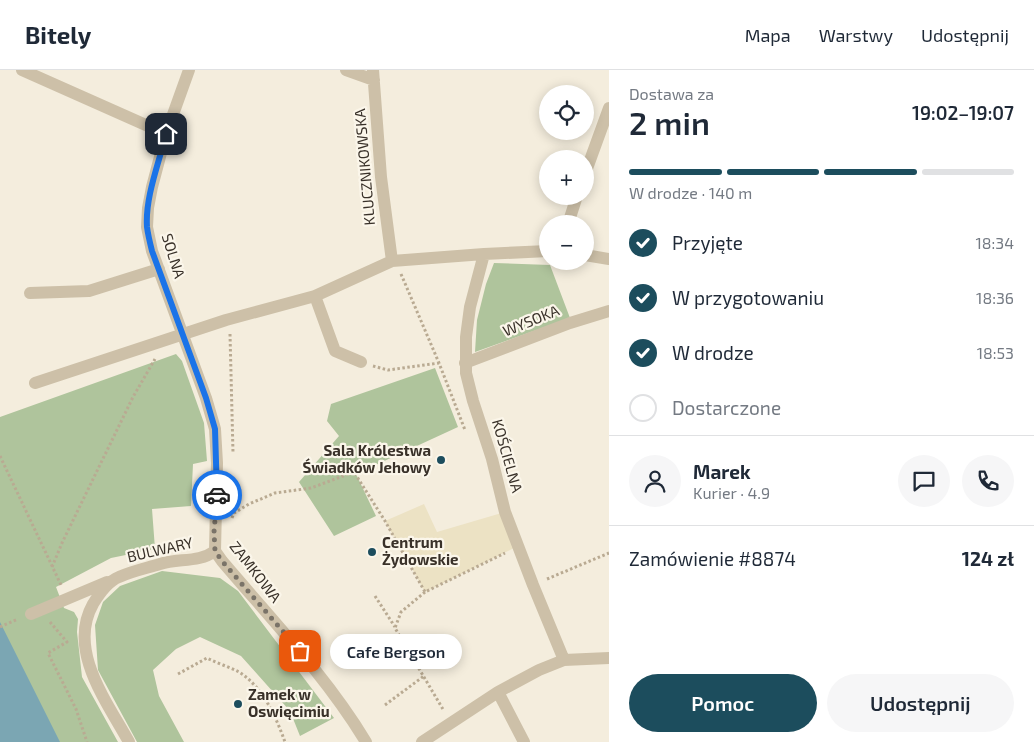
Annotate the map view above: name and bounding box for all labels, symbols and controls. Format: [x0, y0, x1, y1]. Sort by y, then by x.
text: Bitely [25, 20, 91, 49]
text: Mapa [745, 24, 791, 46]
text: Warstwy [819, 24, 893, 46]
text: Udostępnij [921, 24, 1009, 46]
text: Dostawa za [629, 84, 714, 103]
map controls [539, 85, 594, 270]
button: locate [539, 85, 594, 140]
text: 19:02–19:07 [912, 101, 1014, 124]
text: 2 min [629, 103, 710, 141]
street label: KLUCZNIKOWSKA [350, 107, 378, 226]
pin [145, 113, 187, 155]
icon: home [152, 120, 180, 148]
button: + [539, 150, 594, 205]
text: W drodze · 140 m [629, 183, 752, 202]
button: − [539, 215, 594, 270]
icon: check [629, 229, 657, 257]
street label: SOLNA [159, 231, 189, 281]
text: Przyjęte [672, 231, 743, 254]
text: 18:34 [975, 233, 1014, 252]
icon: check [629, 284, 657, 312]
text: W przygotowaniu [672, 286, 824, 309]
text: 18:36 [976, 288, 1014, 307]
street label: WYSOKA [500, 300, 562, 340]
icon: check [629, 339, 657, 367]
text: W drodze [672, 341, 754, 364]
text: 18:53 [977, 343, 1014, 362]
text: Dostarczone [672, 396, 781, 419]
street label: KOŚCIELNA [489, 417, 527, 495]
place label: Sala Królestwa Świadków Jehowy [302, 441, 432, 477]
marker: Sala Królestwa Świadków Jehowy [435, 454, 447, 466]
button: person [629, 455, 681, 507]
button: chat [898, 455, 950, 507]
button: phone [962, 455, 1014, 507]
text: Marek [693, 460, 751, 483]
courier [192, 470, 242, 520]
icon: car [203, 481, 231, 509]
text: Kurier · 4.9 [693, 483, 770, 502]
street label: BULWARY [125, 533, 195, 565]
place label: Centrum Żydowskie [382, 533, 459, 569]
street label: ZAMKOWA [226, 537, 286, 606]
marker: Centrum Żydowskie [366, 546, 378, 558]
text: Zamówienie #8874 [629, 547, 796, 570]
text: 124 zł [962, 547, 1014, 570]
pin [279, 630, 321, 672]
callout: Cafe Bergson [330, 634, 462, 668]
icon: bag [286, 637, 314, 665]
text: Cafe Bergson [347, 642, 445, 661]
button: Pomoc [629, 674, 817, 732]
button: Udostępnij [827, 674, 1014, 732]
place label: Zamek w Oswięcimiu [248, 685, 330, 720]
marker: Zamek w Oswięcimiu [232, 698, 244, 710]

